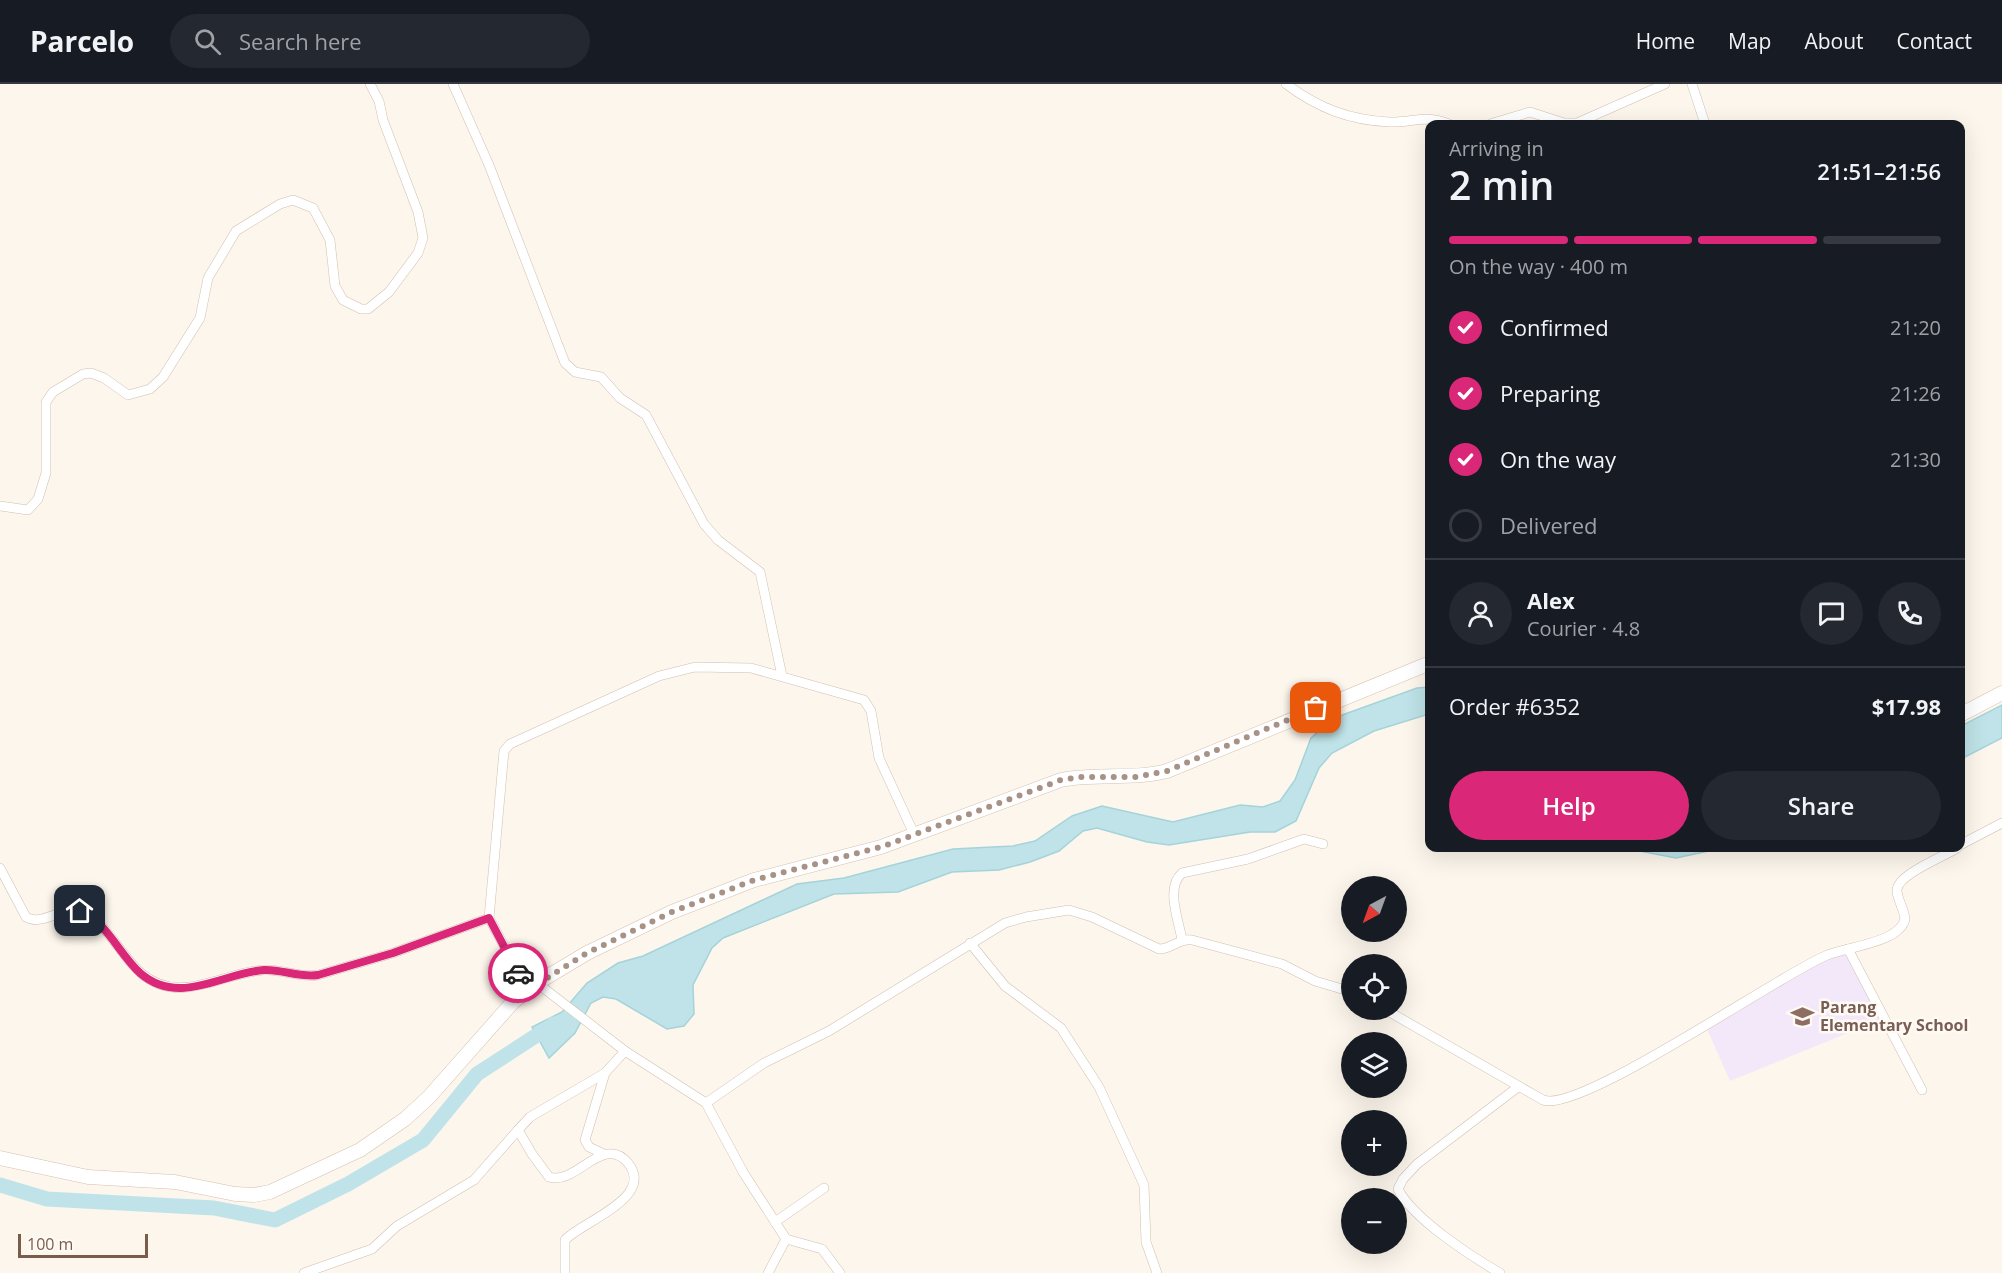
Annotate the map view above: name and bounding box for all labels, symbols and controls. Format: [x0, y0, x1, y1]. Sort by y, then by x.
search box [170, 14, 590, 68]
text: Parcelo [30, 22, 134, 60]
icon: search [191, 25, 224, 58]
text: Search here [239, 26, 362, 56]
text: Home [1636, 27, 1695, 55]
text: Map [1728, 27, 1771, 55]
text: About [1804, 27, 1864, 55]
text: Contact [1897, 27, 1972, 55]
text: Arriving in [1449, 135, 1544, 162]
text: 21:51–21:56 [1817, 156, 1941, 186]
text: 2 min [1449, 158, 1554, 211]
text: On the way · 400 m [1449, 253, 1628, 280]
icon: check [1449, 311, 1482, 344]
text: Confirmed [1500, 312, 1609, 342]
text: 21:20 [1890, 314, 1941, 341]
icon: check [1449, 377, 1482, 410]
text: Preparing [1500, 378, 1600, 408]
text: 21:26 [1890, 380, 1941, 407]
icon: check [1449, 443, 1482, 476]
text: On the way [1500, 444, 1616, 474]
text: 21:30 [1890, 446, 1941, 473]
text: Delivered [1500, 510, 1598, 540]
button: person [1449, 582, 1512, 645]
button: chat [1800, 582, 1863, 645]
button: phone [1878, 582, 1941, 645]
text: Alex [1527, 585, 1575, 615]
text: Courier · 4.8 [1527, 615, 1640, 642]
pin [1290, 682, 1341, 733]
icon: bag [1299, 691, 1332, 724]
text: Order #6352 [1449, 691, 1580, 721]
text: $17.98 [1872, 691, 1941, 721]
button: Help [1449, 771, 1689, 840]
button: Share [1701, 771, 1941, 840]
north arrow [1341, 876, 1407, 942]
map controls [1341, 876, 1407, 1254]
pin [54, 885, 105, 936]
icon: home [63, 894, 96, 927]
courier [488, 943, 548, 1003]
button: locate [1341, 954, 1407, 1020]
icon: car [502, 957, 535, 990]
place label: Parang Elementary School [1820, 996, 1968, 1036]
school or university icon: Parang Elementary School [1789, 1003, 1815, 1029]
button: layers [1341, 1032, 1407, 1098]
button: + [1341, 1110, 1407, 1176]
button: − [1341, 1188, 1407, 1254]
scale bar [18, 1231, 148, 1258]
text: 100 m [27, 1233, 73, 1255]

